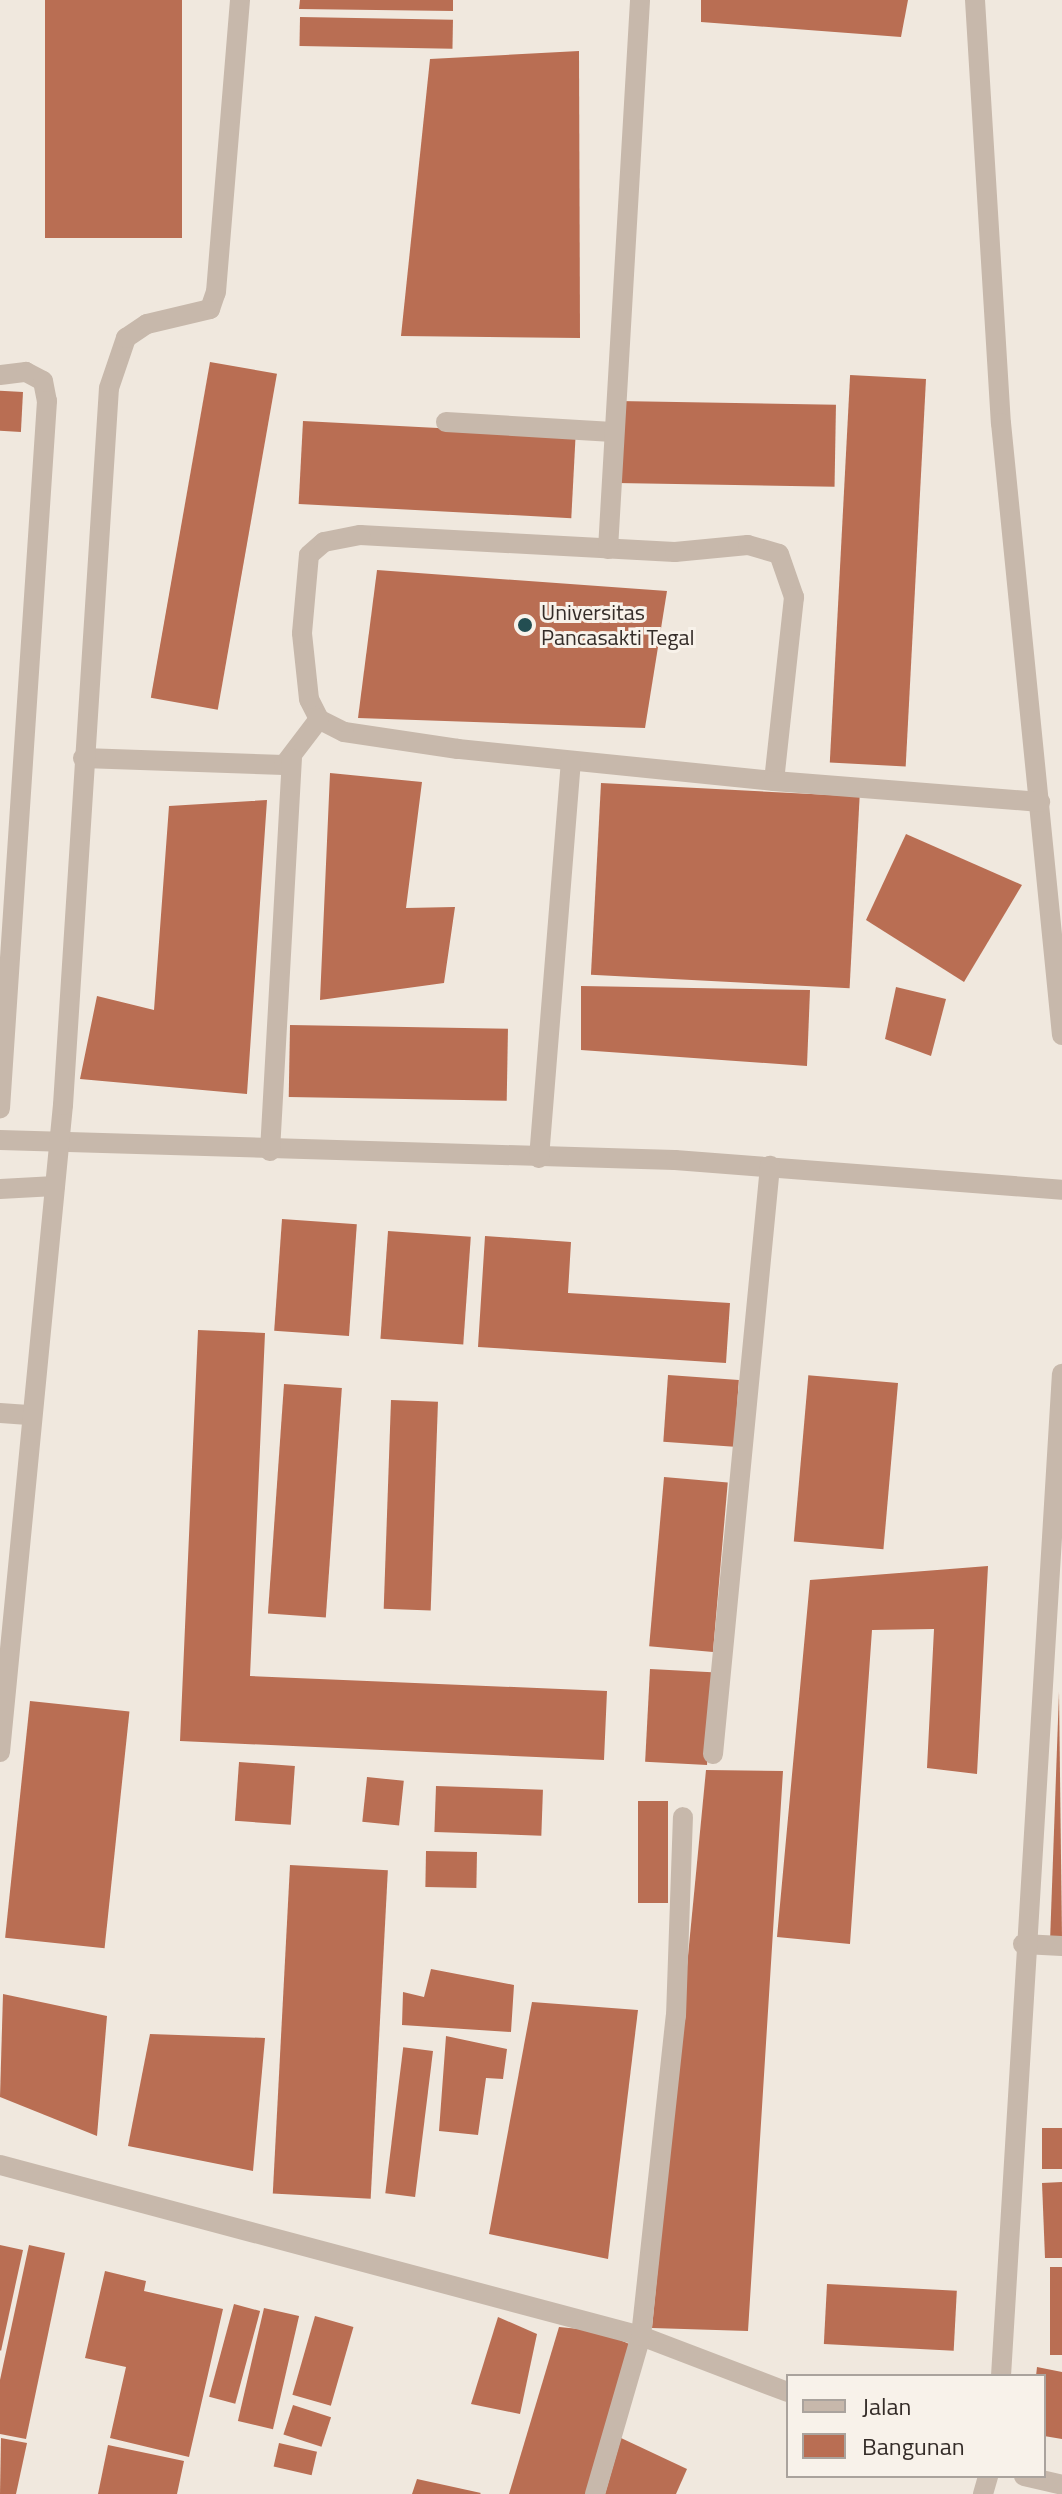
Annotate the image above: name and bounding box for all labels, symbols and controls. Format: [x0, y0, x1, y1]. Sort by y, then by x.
place label: Universitas Pancasakti Tegal [541, 599, 695, 650]
marker: Universitas Pancasakti Tegal [516, 616, 534, 634]
legend [786, 2374, 1046, 2478]
text: Jalan [862, 2388, 911, 2424]
text: Bangunan [862, 2428, 965, 2464]

